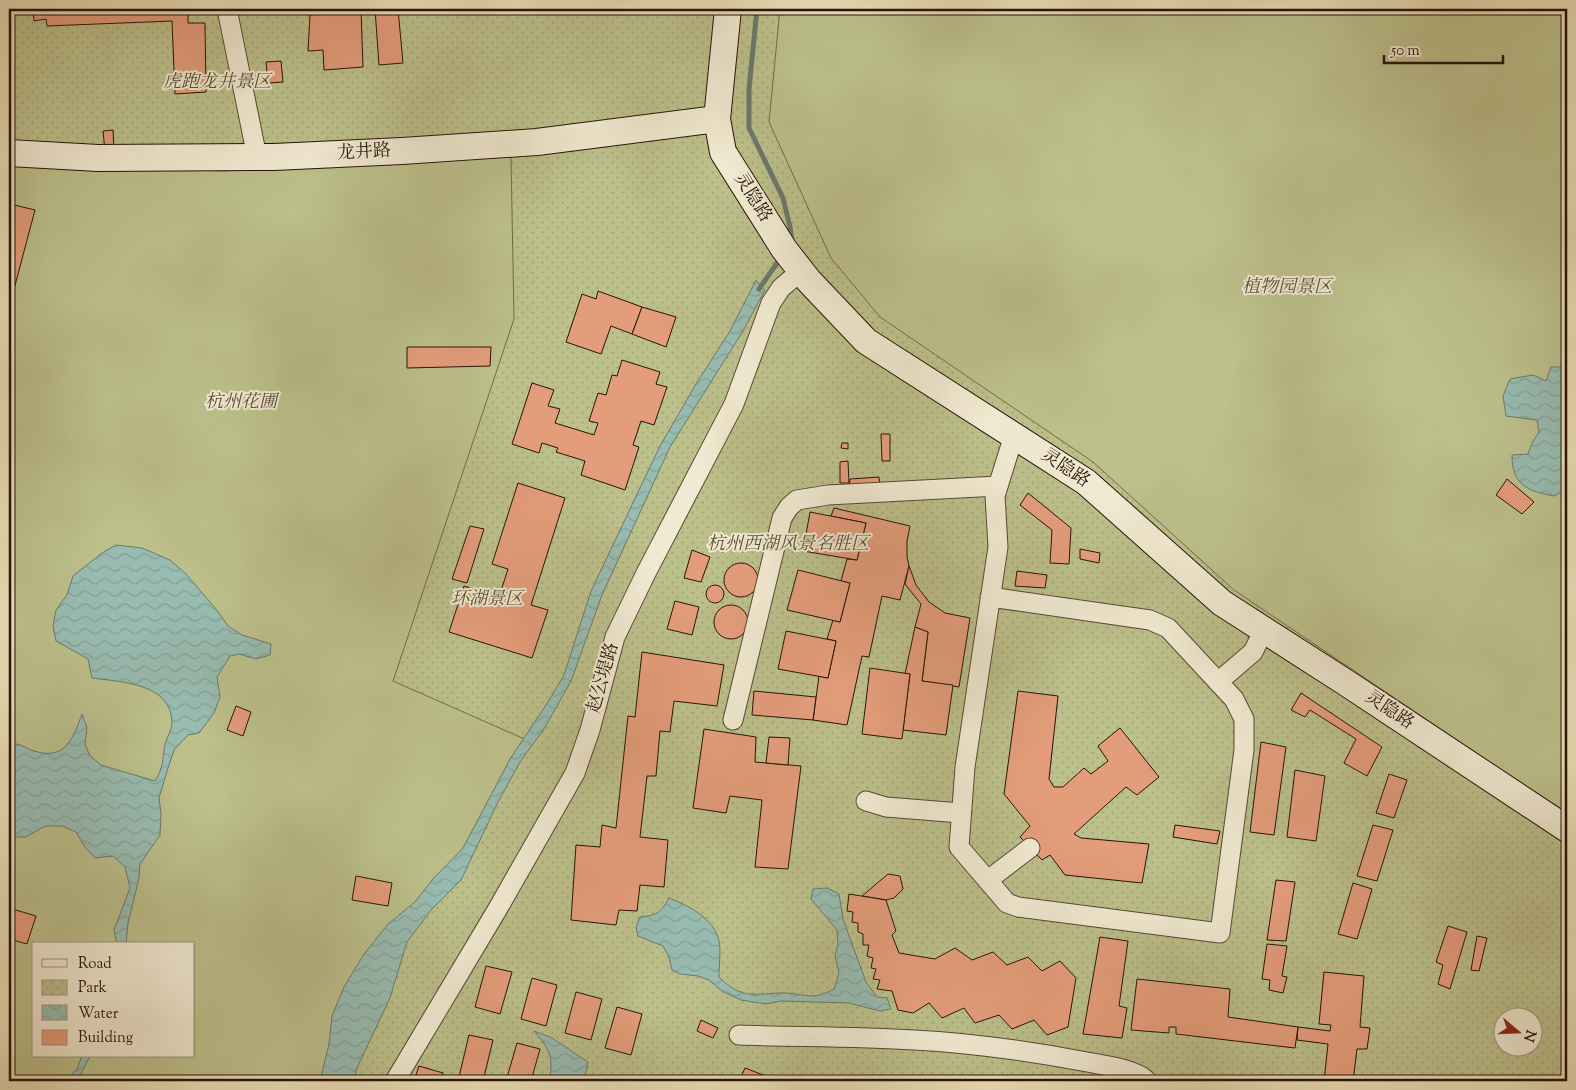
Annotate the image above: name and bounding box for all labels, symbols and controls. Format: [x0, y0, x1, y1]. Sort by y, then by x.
scale bar [1384, 32, 1502, 64]
text: 50 m [1390, 41, 1420, 62]
park label: 虎跑龙井景区 [163, 70, 273, 96]
street label: 龙井路 [336, 139, 392, 167]
street label: 灵隐路 [727, 168, 777, 228]
park label: 植物园景区 [1242, 275, 1334, 301]
park label: 杭州花圃 [205, 390, 280, 416]
street label: 灵隐路 [1035, 443, 1095, 495]
park label: 杭州西湖风景名胜区 [707, 532, 871, 558]
park label: 环湖景区 [451, 587, 525, 613]
street label: 赵公堤路 [582, 640, 626, 716]
street label: 灵隐路 [1359, 685, 1419, 737]
legend [32, 942, 195, 1058]
text: Road [78, 954, 112, 975]
text: Park [78, 978, 107, 999]
text: Water [78, 1004, 119, 1025]
north arrow [1494, 1008, 1544, 1058]
text: N [1517, 1027, 1540, 1044]
text: Building [78, 1028, 133, 1049]

